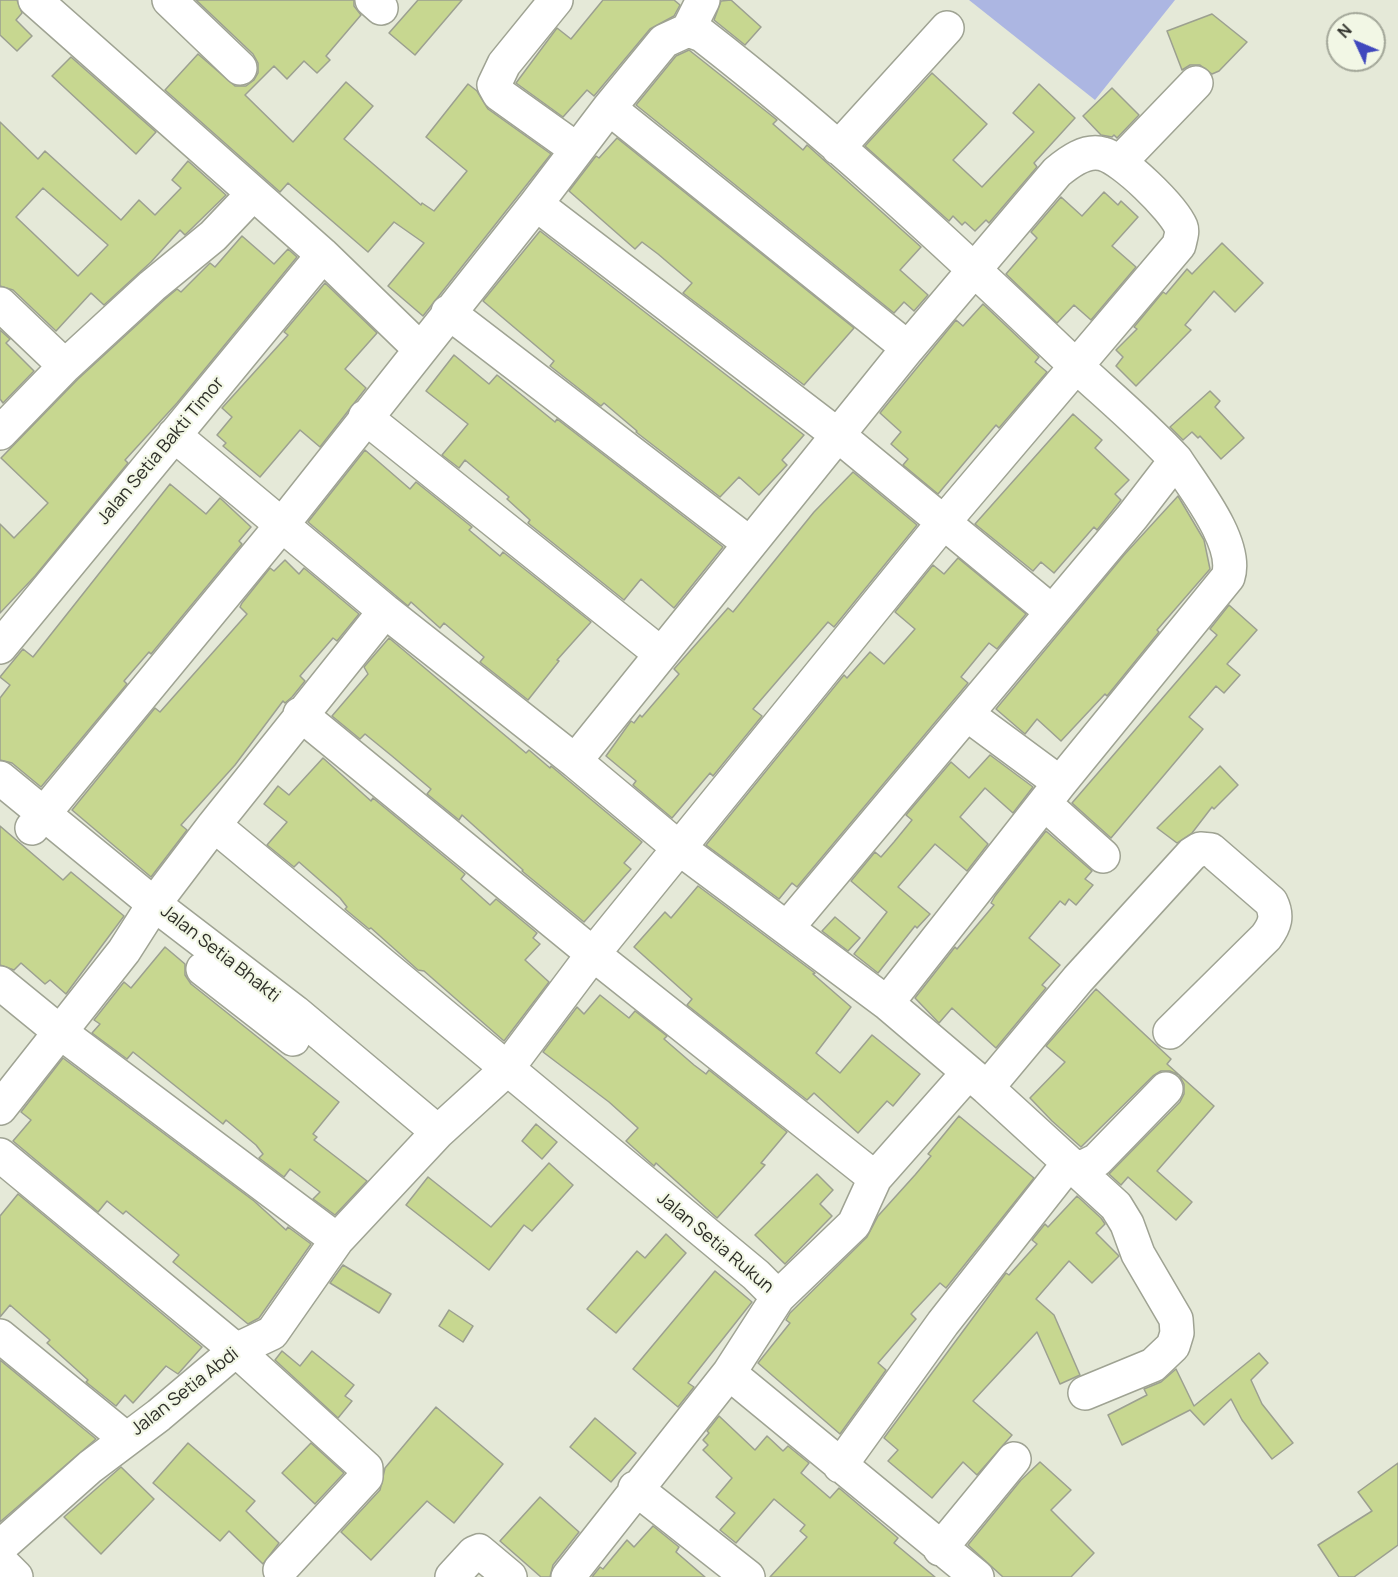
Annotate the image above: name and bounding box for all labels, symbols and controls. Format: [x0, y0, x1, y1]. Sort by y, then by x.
north arrow [1326, 12, 1386, 72]
text: N [1333, 19, 1356, 43]
street label: Jalan Setia Bakti Timor [93, 373, 229, 529]
street label: Jalan Setia Bhakti [156, 901, 284, 1007]
street label: Jalan Setia Rukun [652, 1188, 778, 1298]
street label: Jalan Setia Abdi [127, 1343, 243, 1441]

